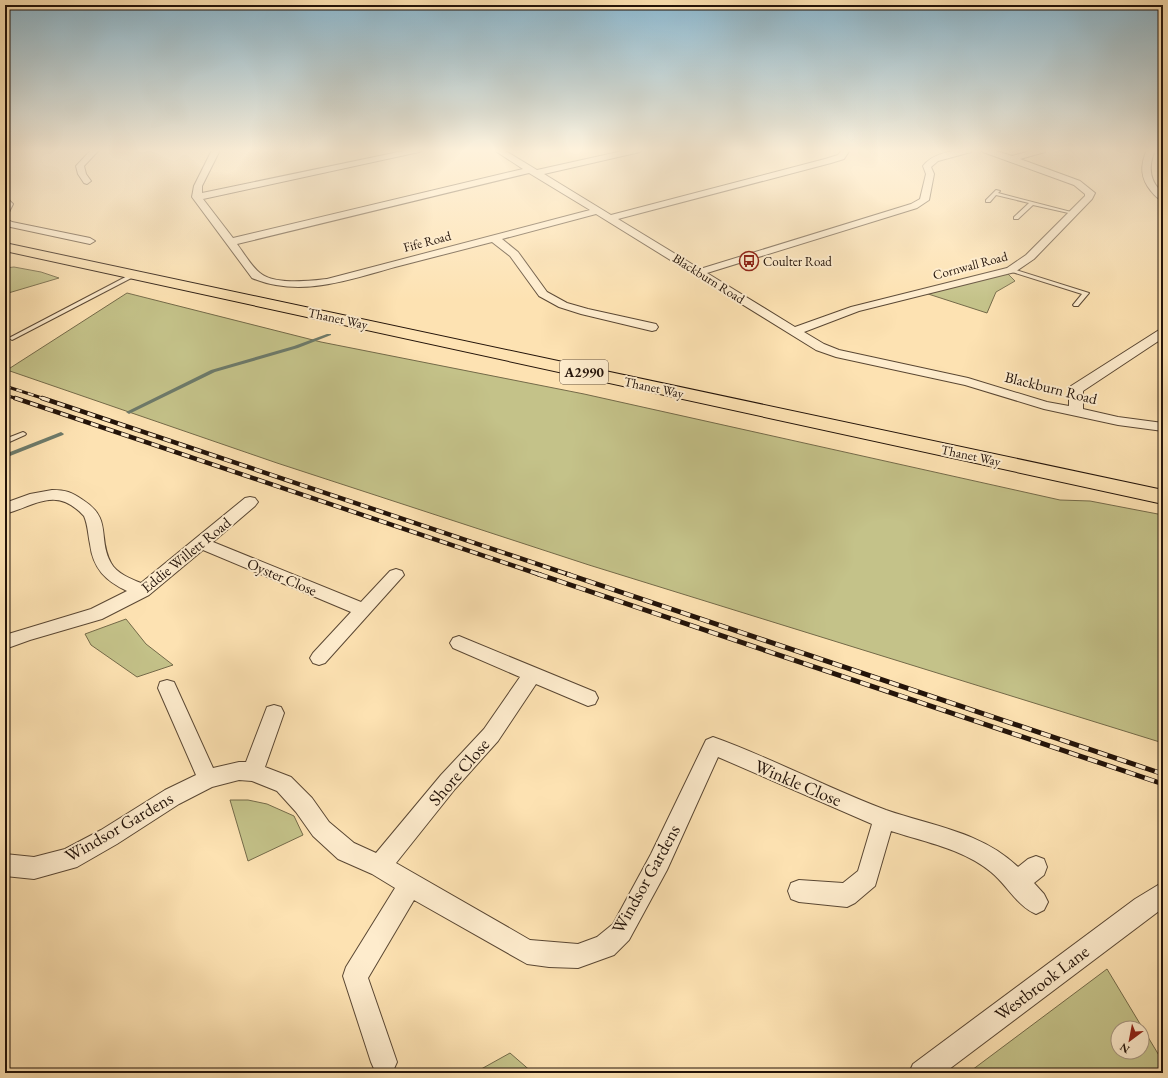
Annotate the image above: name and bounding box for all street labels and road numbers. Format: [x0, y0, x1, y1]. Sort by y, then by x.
street label: Fife Road [401, 227, 453, 256]
street label: Cornwall Road [931, 247, 1010, 284]
street label: Blackburn Road [670, 250, 748, 308]
street label: Thanet Way [307, 304, 370, 333]
road number: A2990 [560, 360, 608, 384]
street label: Blackburn Road [1003, 367, 1100, 408]
street label: Thanet Way [623, 373, 686, 402]
street label: Thanet Way [940, 441, 1003, 470]
street label: Eddie Willett Road [137, 512, 235, 597]
street label: Oyster Close [245, 553, 320, 600]
street label: Shore Close [423, 733, 494, 810]
street label: Winkle Close [751, 754, 845, 811]
street label: Windsor Gardens [60, 786, 177, 867]
street label: Windsor Gardens [606, 820, 685, 937]
street label: Westbrook Lane [990, 940, 1093, 1026]

